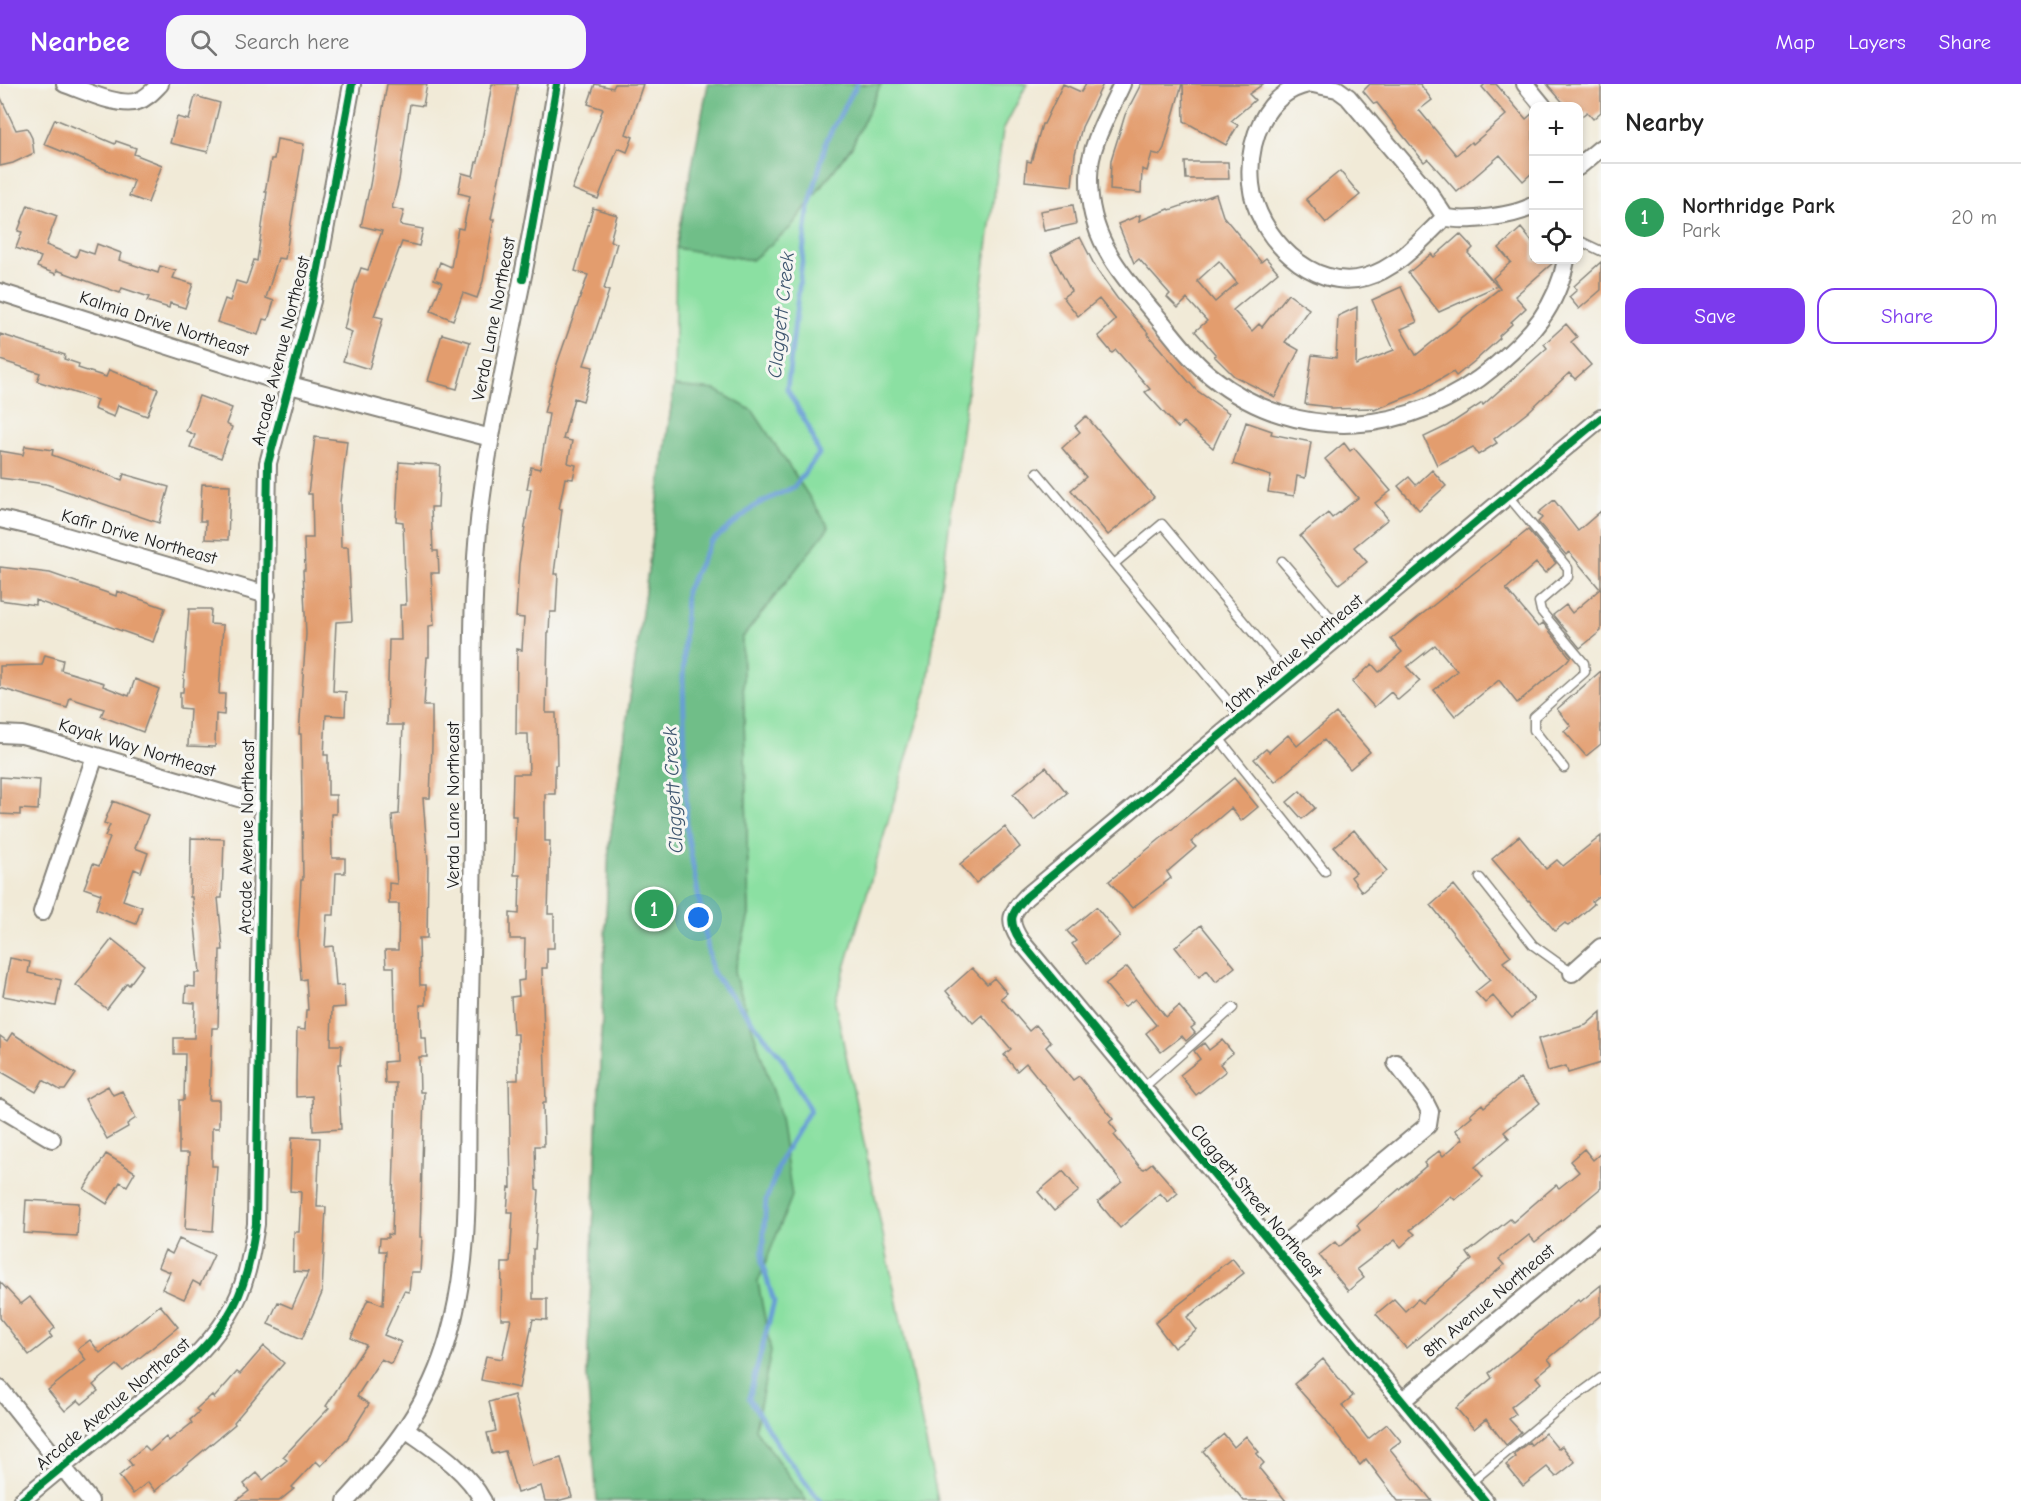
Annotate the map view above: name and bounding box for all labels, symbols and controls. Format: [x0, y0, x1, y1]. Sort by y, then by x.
search box [166, 15, 586, 69]
text: Nearbee [30, 26, 130, 58]
icon: search [187, 26, 220, 59]
text: Search here [235, 29, 349, 55]
text: Map [1776, 30, 1815, 54]
text: Layers [1848, 30, 1906, 54]
text: Share [1939, 30, 1991, 54]
map controls [1529, 102, 1583, 264]
button: + [1529, 102, 1583, 156]
text: Nearby [1625, 108, 1704, 138]
button: − [1529, 156, 1583, 210]
text: Northridge Park [1682, 193, 1835, 219]
text: 1 [1641, 206, 1648, 229]
text: 20 m [1951, 206, 1997, 229]
button: locate [1529, 210, 1583, 264]
text: Park [1682, 219, 1720, 242]
street label: Verda Lane Northeast [468, 235, 520, 403]
water label: Claggett Creek [763, 251, 799, 379]
street label: Arcade Avenue Northeast [247, 253, 315, 448]
street label: Kalmia Drive Northeast [77, 287, 252, 362]
button: Save [1625, 288, 1805, 344]
button: Share [1817, 288, 1997, 344]
street label: Kafir Drive Northeast [59, 505, 220, 569]
street label: 10th Avenue Northeast [1221, 590, 1368, 718]
street label: Kayak Way Northeast [56, 714, 219, 782]
street label: Verda Lane Northeast [443, 721, 464, 888]
water label: Claggett Creek [658, 726, 688, 854]
street label: Arcade Avenue Northeast [235, 739, 259, 935]
pin: 1 [634, 886, 674, 932]
your location [684, 903, 713, 932]
street label: Claggett Street Northeast [1186, 1120, 1327, 1283]
street label: 8th Avenue Northeast [1419, 1239, 1560, 1362]
street label: Arcade Avenue Northeast [32, 1333, 195, 1475]

